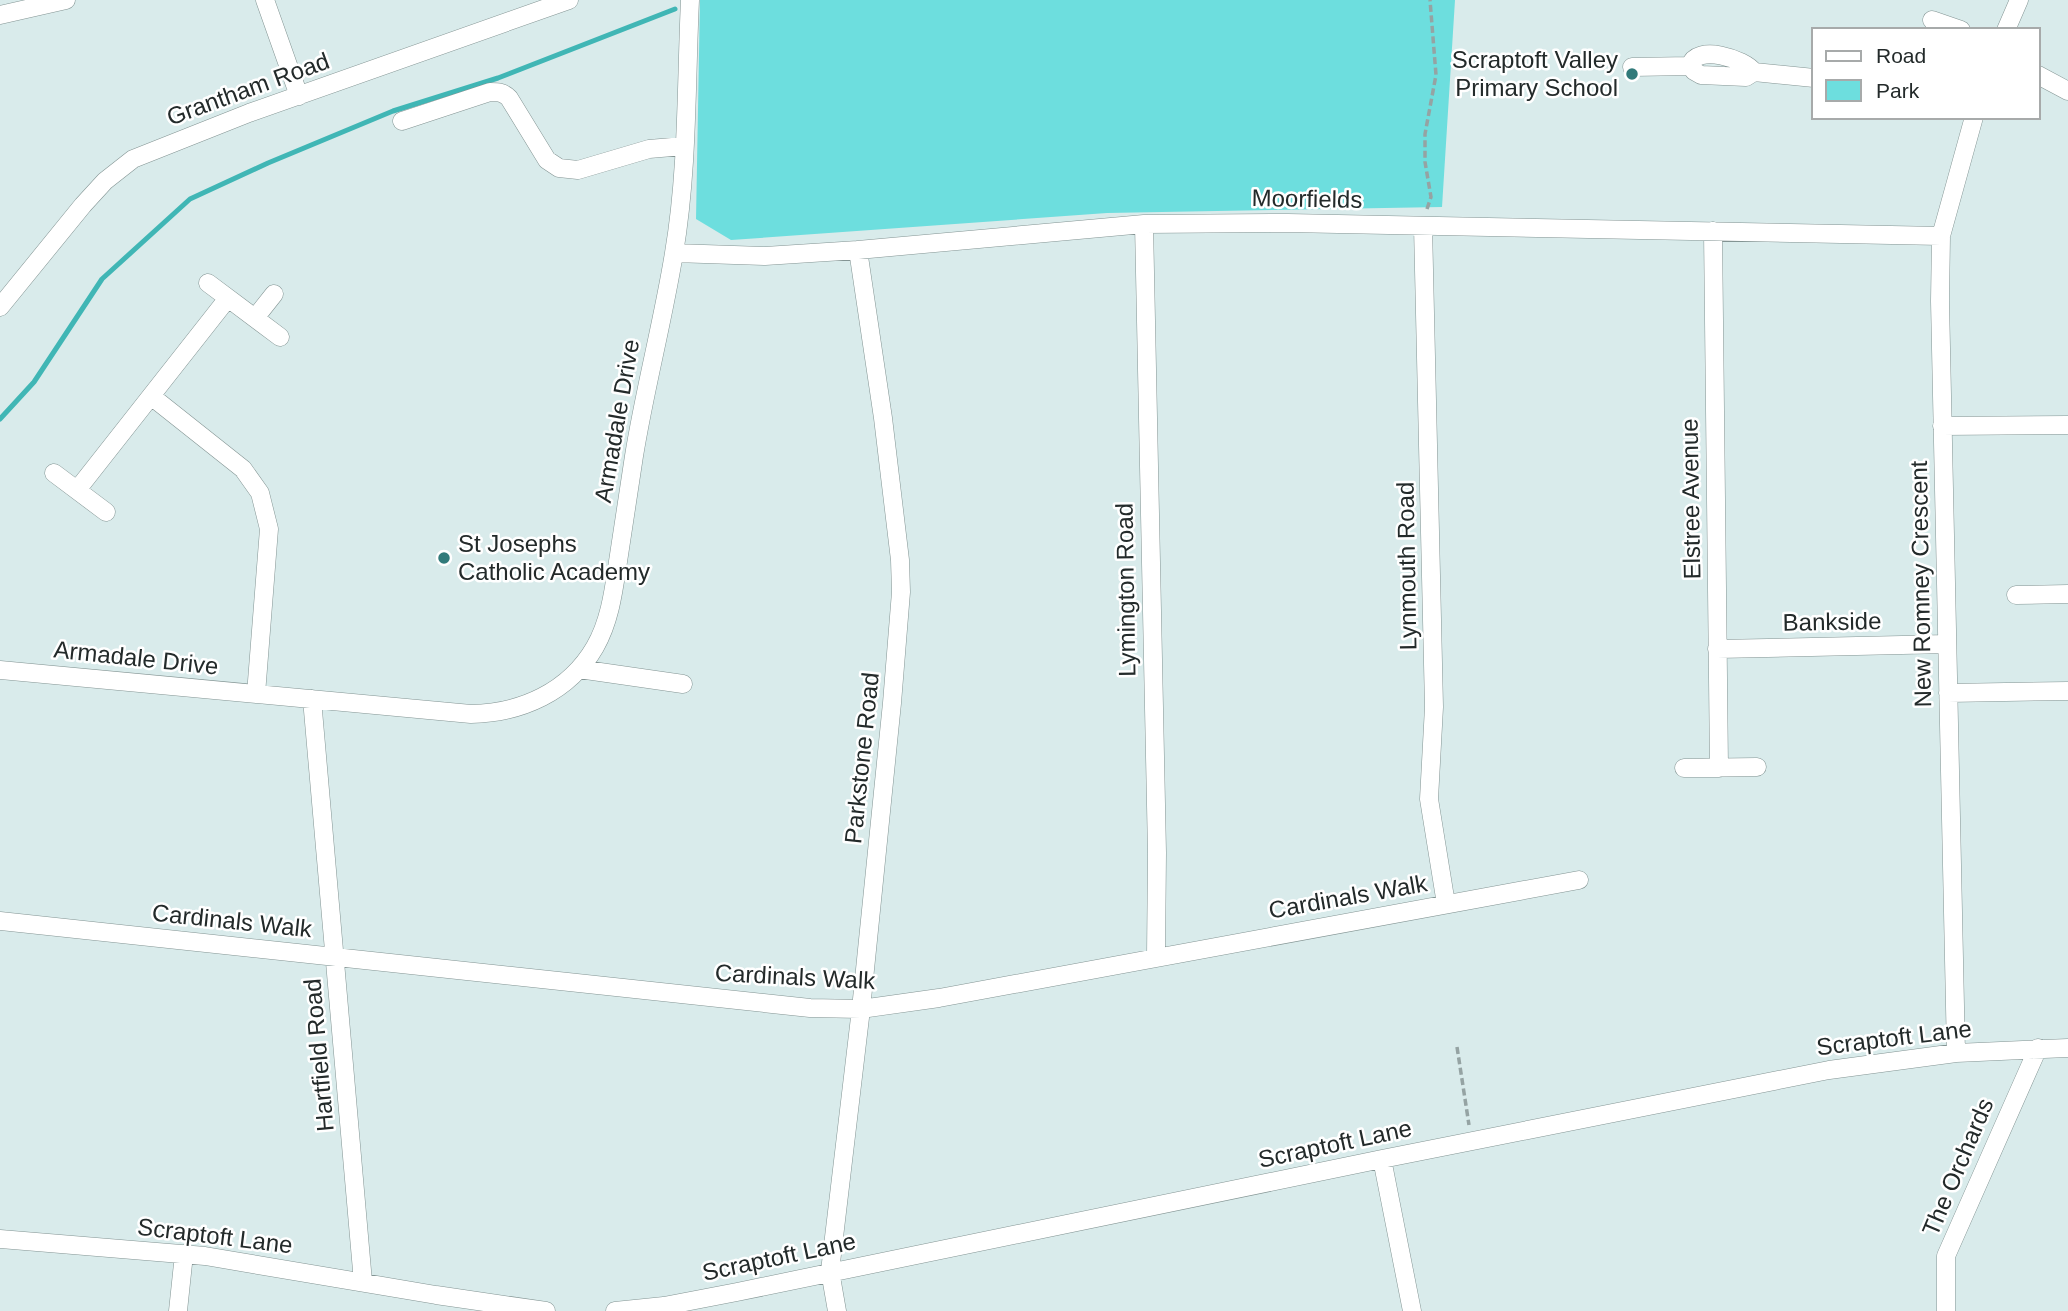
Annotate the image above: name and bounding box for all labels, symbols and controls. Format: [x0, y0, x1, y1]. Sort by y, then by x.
legend [1812, 28, 2040, 119]
text: Road [1876, 44, 1926, 67]
place label: Scraptoft Valley Primary School [1452, 46, 1618, 101]
street label: Grantham Road [163, 47, 333, 130]
marker: Scraptoft Valley Primary School [1624, 66, 1640, 82]
text: Park [1876, 79, 1920, 102]
street label: Moorfields [1251, 184, 1363, 213]
street label: Armadale Drive [589, 337, 644, 505]
street label: Elstree Avenue [1676, 418, 1705, 580]
street label: New Romney Crescent [1905, 460, 1936, 708]
street label: Lynmouth Road [1392, 482, 1421, 651]
street label: Lymington Road [1110, 503, 1141, 677]
place label: St Josephs Catholic Academy [458, 530, 650, 585]
marker: St Josephs Catholic Academy [436, 550, 452, 566]
street label: Bankside [1782, 607, 1882, 636]
street label: Armadale Drive [52, 635, 220, 680]
street label: Parkstone Road [839, 671, 884, 845]
street label: Cardinals Walk [1267, 869, 1430, 924]
street label: Cardinals Walk [151, 899, 314, 942]
street label: Cardinals Walk [714, 959, 877, 994]
street label: Hartfield Road [298, 977, 339, 1133]
street label: Scraptoft Lane [1815, 1015, 1973, 1060]
street label: The Orchards [1916, 1094, 1999, 1240]
street label: Scraptoft Lane [1256, 1114, 1414, 1173]
street label: Scraptoft Lane [136, 1213, 294, 1258]
street label: Scraptoft Lane [700, 1227, 858, 1286]

